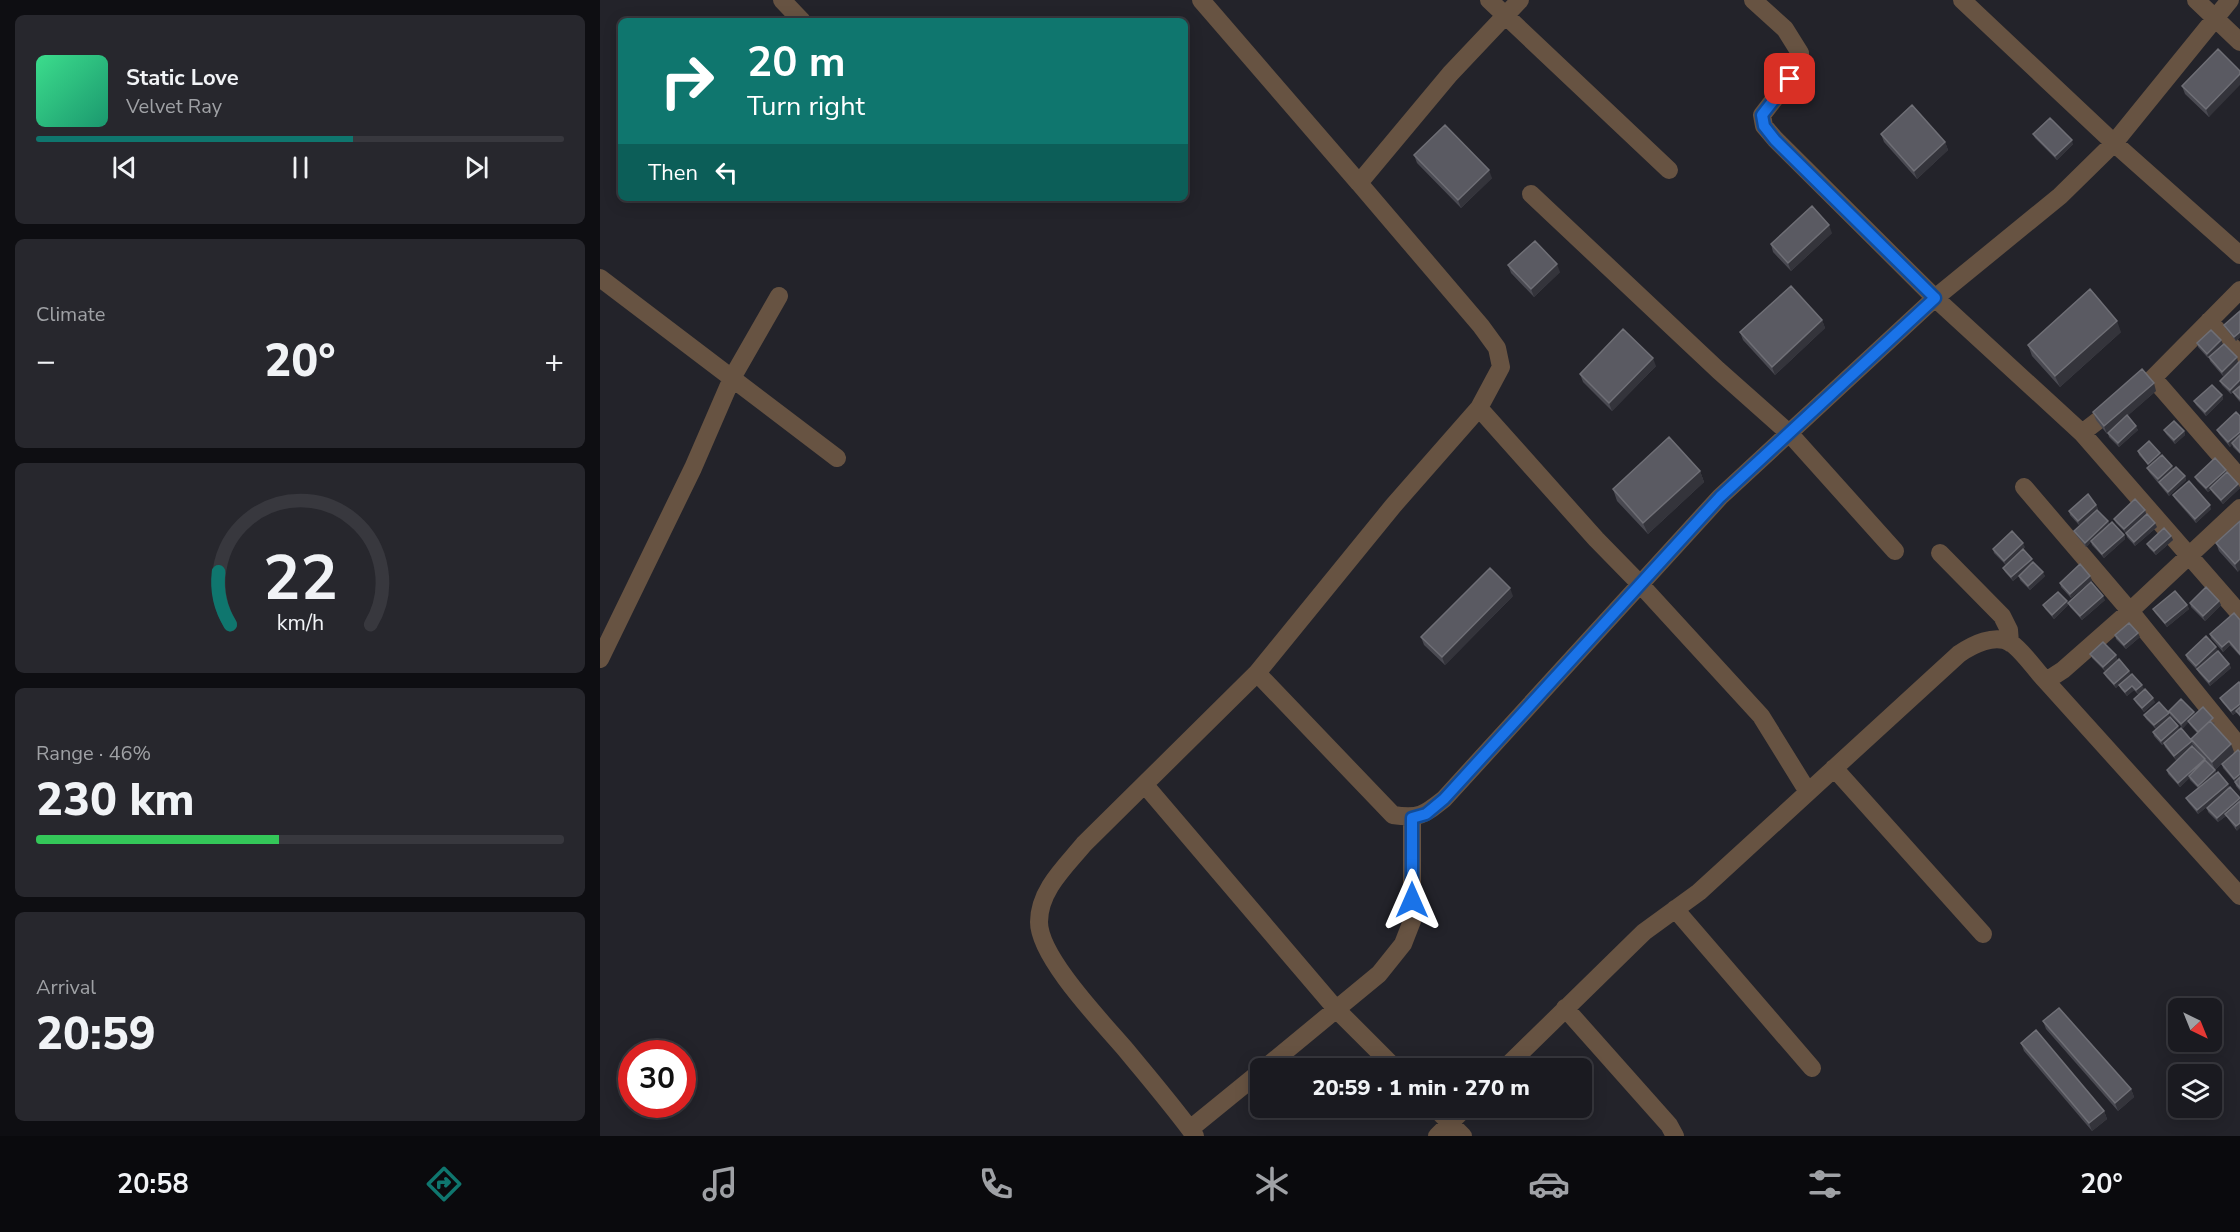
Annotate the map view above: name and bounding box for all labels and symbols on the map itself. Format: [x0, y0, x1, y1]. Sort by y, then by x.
pin [1764, 53, 1815, 104]
position arrow [1380, 868, 1444, 932]
north arrow [2168, 998, 2222, 1052]
speed limit sign: 30 [618, 1040, 696, 1118]

